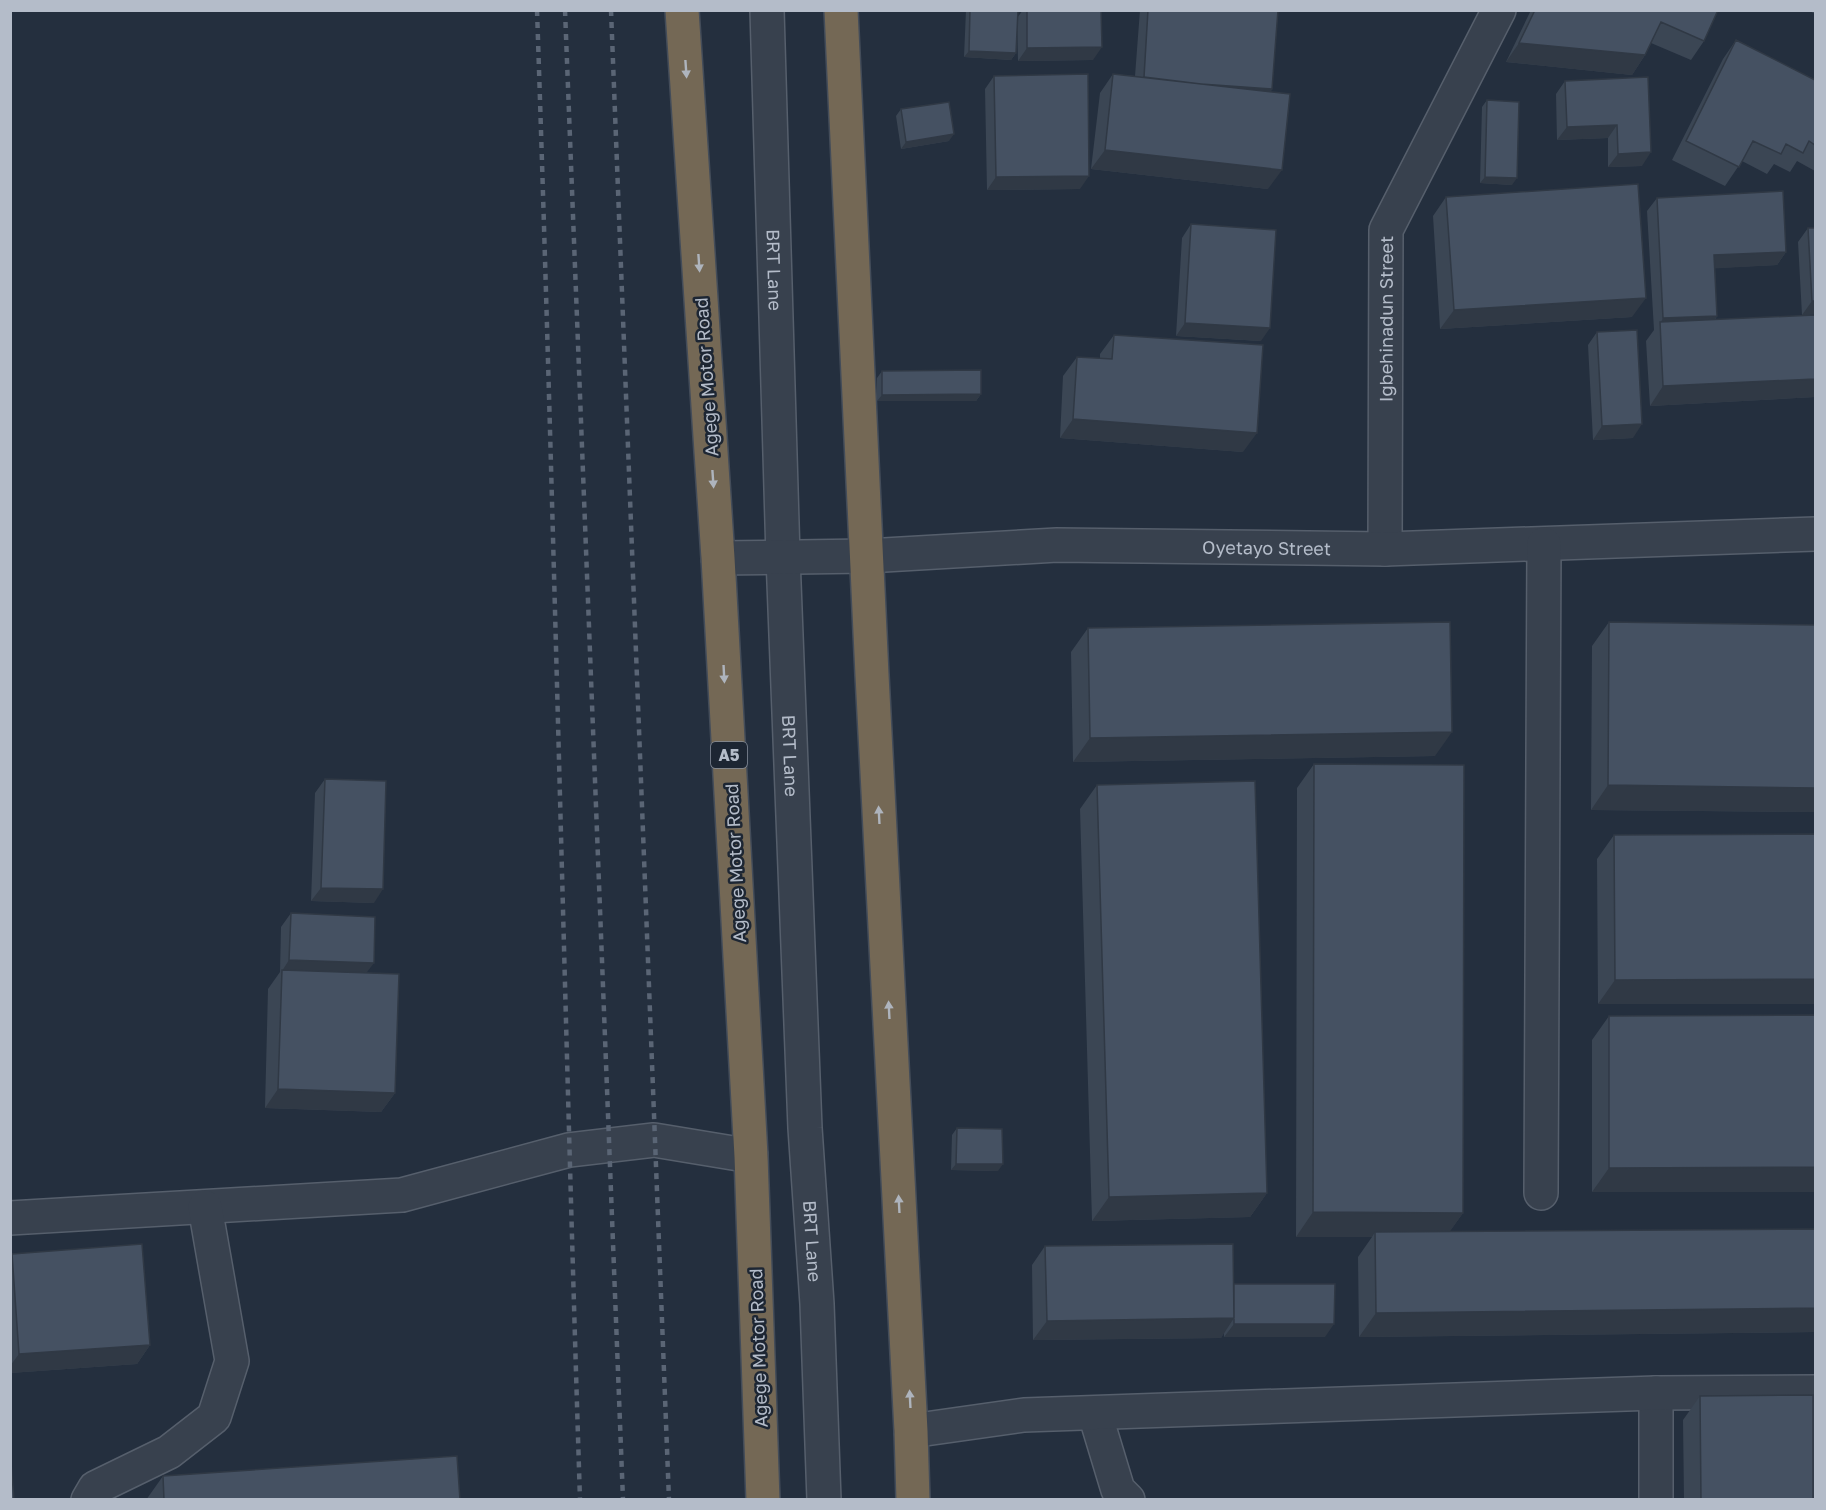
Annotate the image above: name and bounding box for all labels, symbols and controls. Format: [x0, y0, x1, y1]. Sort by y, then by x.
one-way arrow [681, 59, 691, 78]
street label: BRT Lane [762, 229, 787, 311]
street label: Igbehinadun Street [1374, 236, 1397, 402]
one-way arrow [694, 254, 703, 273]
street label: Agege Motor Road [689, 297, 723, 457]
one-way arrow [708, 470, 717, 489]
street label: Oyetayo Street [1202, 536, 1331, 559]
one-way arrow [720, 664, 729, 683]
street label: BRT Lane [778, 714, 803, 797]
road number: A5 [711, 742, 747, 768]
street label: Agege Motor Road [720, 783, 750, 943]
one-way arrow [874, 805, 883, 824]
one-way arrow [885, 1000, 894, 1019]
one-way arrow [895, 1195, 904, 1214]
street label: BRT Lane [799, 1199, 826, 1283]
street label: Agege Motor Road [744, 1268, 772, 1428]
one-way arrow [905, 1390, 914, 1409]

